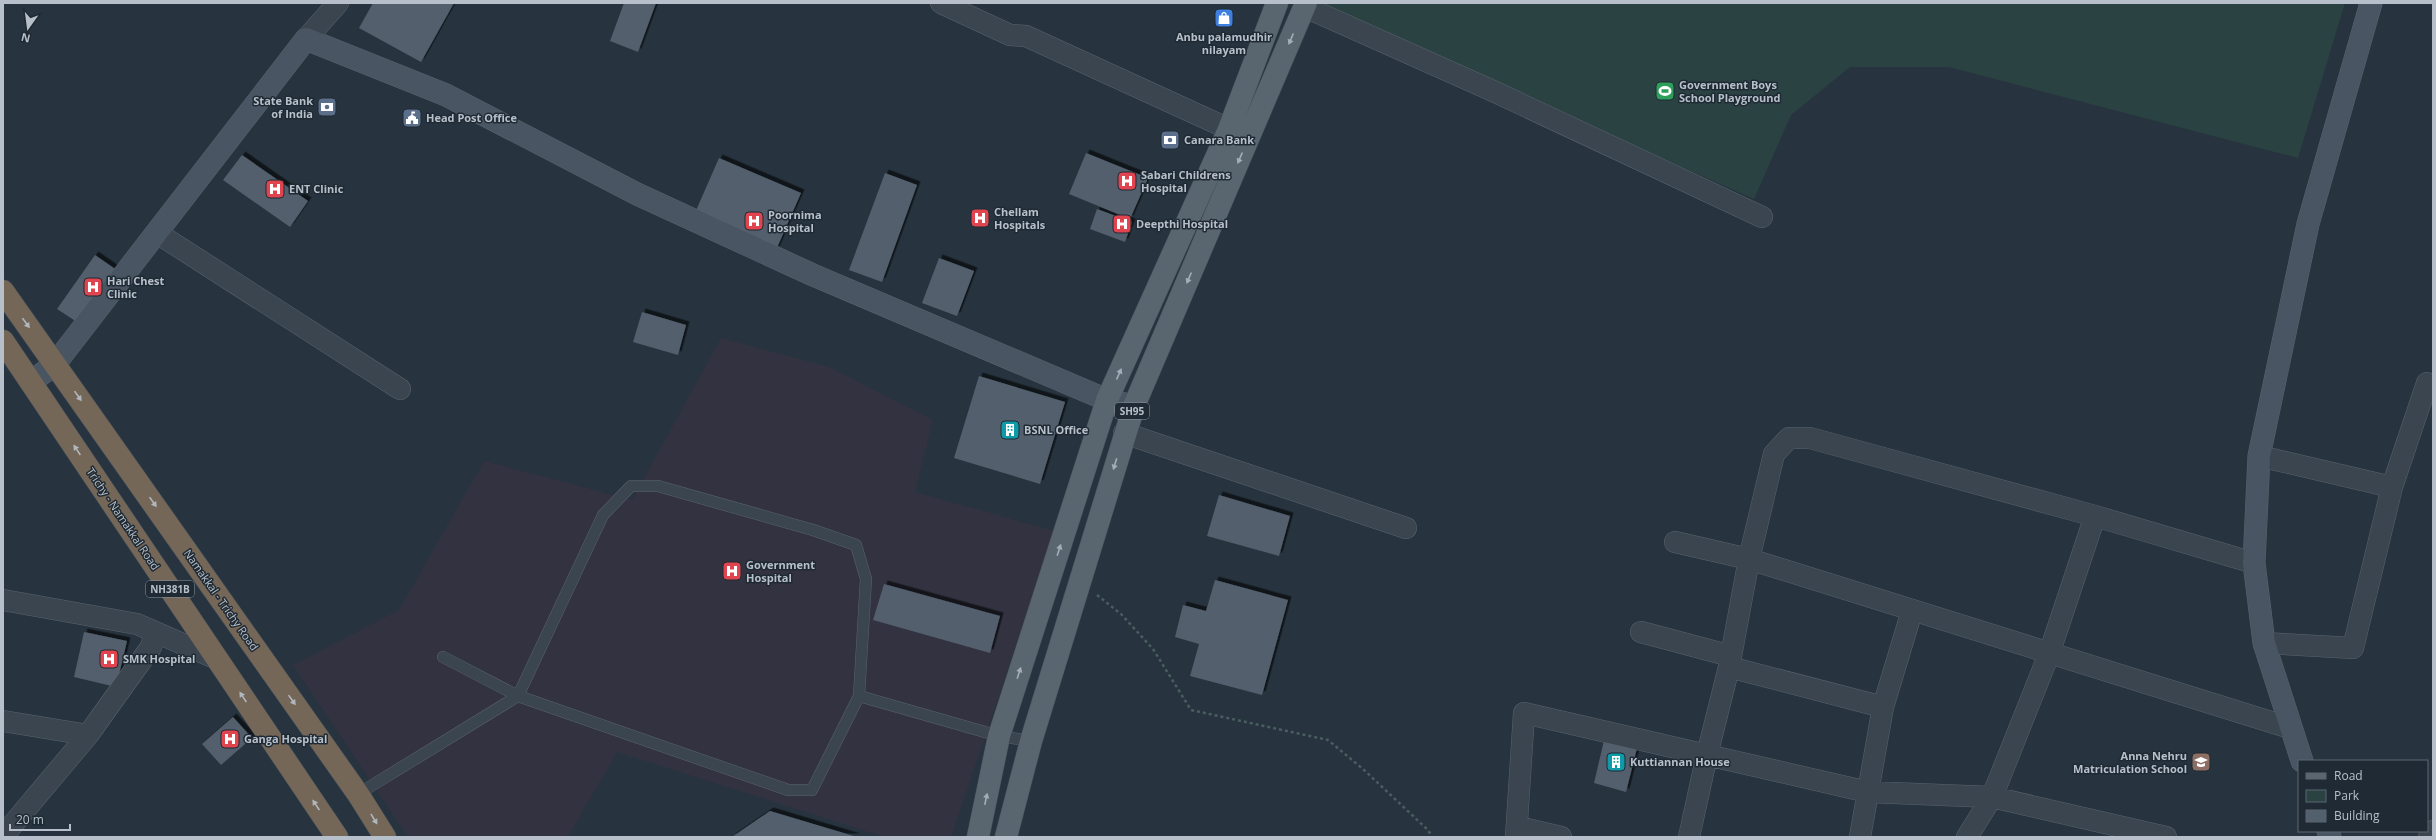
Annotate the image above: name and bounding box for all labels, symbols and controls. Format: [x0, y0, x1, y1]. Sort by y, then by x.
shop icon: Anbu palamudhir nilayam [1213, 7, 1235, 29]
north arrow [8, 8, 48, 48]
place label: Anbu palamudhir nilayam [1176, 29, 1272, 57]
text: N [19, 30, 32, 47]
one-way arrow [1288, 33, 1295, 45]
place label: Government Boys School Playground [1679, 77, 1780, 105]
sports icon: Government Boys School Playground [1654, 80, 1676, 102]
place label: State Bank of India [253, 93, 313, 121]
bank icon: State Bank of India [316, 96, 338, 118]
public building icon: Head Post Office [401, 107, 423, 129]
place label: Head Post Office [426, 110, 517, 125]
bank icon: Canara Bank [1159, 129, 1181, 151]
place label: Canara Bank [1184, 132, 1254, 147]
one-way arrow [1237, 153, 1243, 164]
place label: Sabari Childrens Hospital [1141, 167, 1231, 195]
hospital icon: Sabari Childrens Hospital [1116, 170, 1138, 192]
hospital icon: ENT Clinic [264, 178, 286, 200]
place label: ENT Clinic [289, 181, 344, 196]
place label: Chellam Hospitals [994, 204, 1046, 232]
place label: Poornima Hospital [768, 207, 822, 235]
hospital icon: Chellam Hospitals [969, 207, 991, 229]
hospital icon: Poornima Hospital [743, 210, 765, 232]
hospital icon: Deepthi Hospital [1111, 213, 1133, 235]
place label: Deepthi Hospital [1136, 216, 1228, 231]
one-way arrow [1186, 272, 1192, 283]
place label: Hari Chest Clinic [107, 273, 164, 301]
hospital icon: Hari Chest Clinic [82, 276, 104, 298]
one-way arrow [22, 318, 30, 328]
one-way arrow [1116, 368, 1122, 379]
one-way arrow [74, 391, 82, 402]
road number: SH95 [1115, 403, 1149, 419]
building icon: BSNL Office [999, 419, 1021, 441]
place label: BSNL Office [1024, 422, 1089, 437]
one-way arrow [73, 444, 80, 455]
one-way arrow [1112, 458, 1118, 470]
street label: Trichy - Namakkal Road [84, 465, 163, 573]
one-way arrow [149, 497, 157, 508]
one-way arrow [1056, 543, 1062, 555]
street label: Namakkal - Trichy Road [181, 546, 262, 653]
place label: Government Hospital [746, 557, 815, 585]
hospital icon: Government Hospital [721, 560, 743, 582]
road number: NH381B [146, 581, 194, 597]
hospital icon: SMK Hospital [98, 648, 120, 670]
place label: SMK Hospital [123, 651, 195, 666]
one-way arrow [1016, 667, 1022, 679]
one-way arrow [239, 692, 247, 702]
one-way arrow [288, 695, 296, 705]
hospital icon: Ganga Hospital [219, 728, 241, 750]
place label: Ganga Hospital [244, 731, 327, 746]
place label: Anna Nehru Matriculation School [2073, 748, 2187, 776]
building icon: Kuttiannan House [1605, 751, 1627, 773]
school or university icon: Anna Nehru Matriculation School [2190, 751, 2212, 773]
place label: Kuttiannan House [1630, 754, 1730, 769]
legend [2298, 760, 2428, 832]
text: Road [2334, 767, 2363, 784]
text: Park [2334, 787, 2360, 804]
one-way arrow [984, 793, 990, 805]
one-way arrow [312, 799, 319, 810]
scale bar [10, 806, 70, 832]
text: Building [2334, 807, 2380, 824]
text: 20 m [16, 811, 44, 828]
one-way arrow [370, 813, 377, 825]

